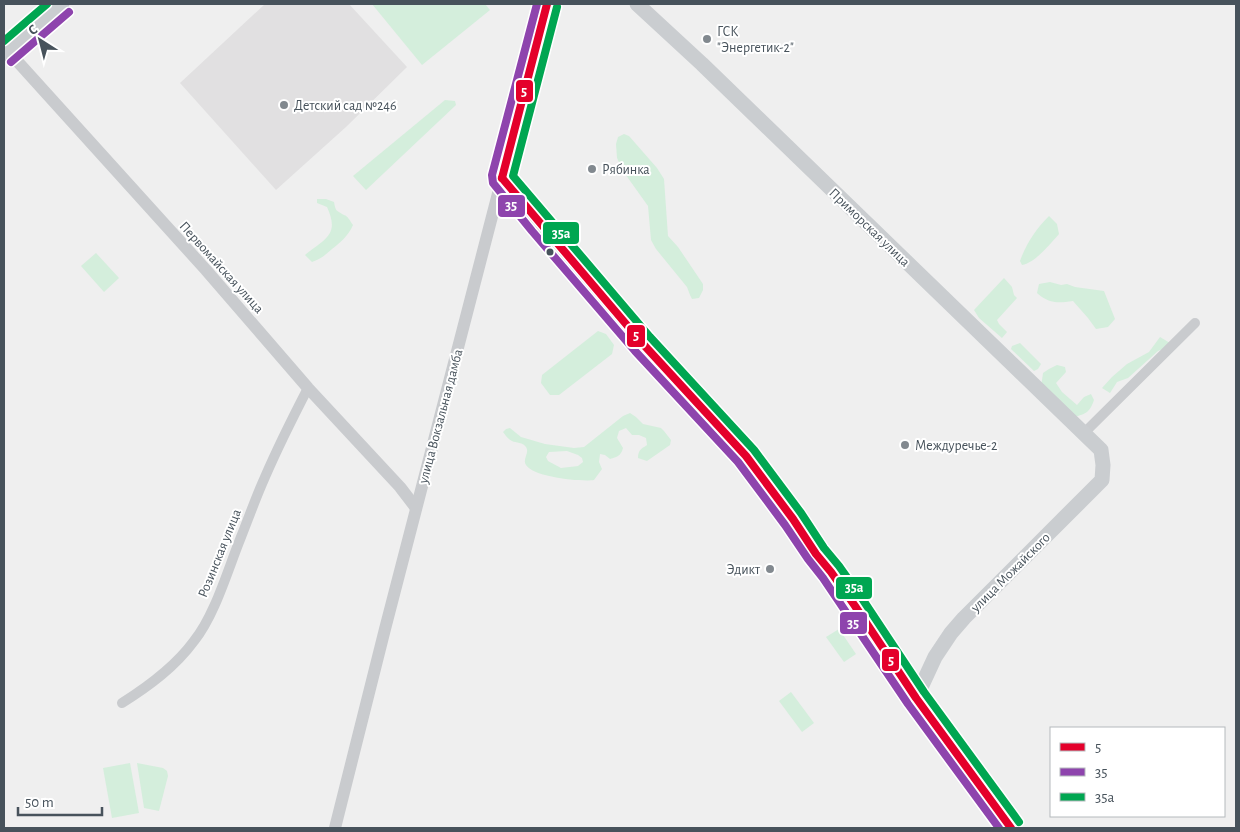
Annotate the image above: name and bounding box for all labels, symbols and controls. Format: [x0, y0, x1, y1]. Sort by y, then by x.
north arrow [15, 15, 65, 65]
text: С [26, 22, 40, 38]
place label: ГСК "Энергетик-2" [717, 25, 794, 55]
marker: ГСК "Энергетик-2" [701, 33, 713, 45]
line badge: 5 [515, 79, 534, 103]
text: 5 [521, 85, 527, 99]
marker: Детский сад №246 [278, 99, 290, 111]
place label: Детский сад №246 [294, 99, 397, 113]
marker: Рябинка [586, 163, 598, 175]
place label: Рябинка [602, 163, 650, 177]
street label: Приморская улица [826, 186, 913, 270]
line badge: 35 [497, 194, 526, 218]
text: 35 [505, 199, 517, 213]
street label: Первомайская улица [177, 219, 266, 317]
line badge: 35а [542, 221, 580, 245]
text: 35а [552, 227, 571, 241]
unlabelled marker [545, 247, 555, 257]
line badge: 5 [626, 324, 646, 348]
text: 5 [633, 329, 639, 343]
street label: улица Вокзальная дамба [416, 347, 466, 486]
marker: Междуречье-2 [899, 439, 911, 451]
place label: Междуречье-2 [915, 439, 997, 453]
street label: Розинская улица [196, 507, 244, 600]
street label: улица Можайского [968, 530, 1053, 616]
place label: Эдикт [726, 563, 761, 577]
marker: Эдикт [764, 563, 776, 575]
line badge: 35а [835, 576, 873, 600]
text: 35а [845, 581, 864, 595]
line badge: 35 [839, 611, 868, 635]
text: 35 [847, 617, 859, 631]
line badge: 5 [881, 648, 900, 672]
text: 5 [888, 654, 894, 668]
legend [1050, 727, 1225, 817]
text: 5 [1095, 740, 1101, 755]
text: 35 [1095, 765, 1107, 780]
scale bar [18, 784, 101, 816]
text: 35а [1095, 790, 1114, 805]
text: 50 m [25, 795, 54, 810]

